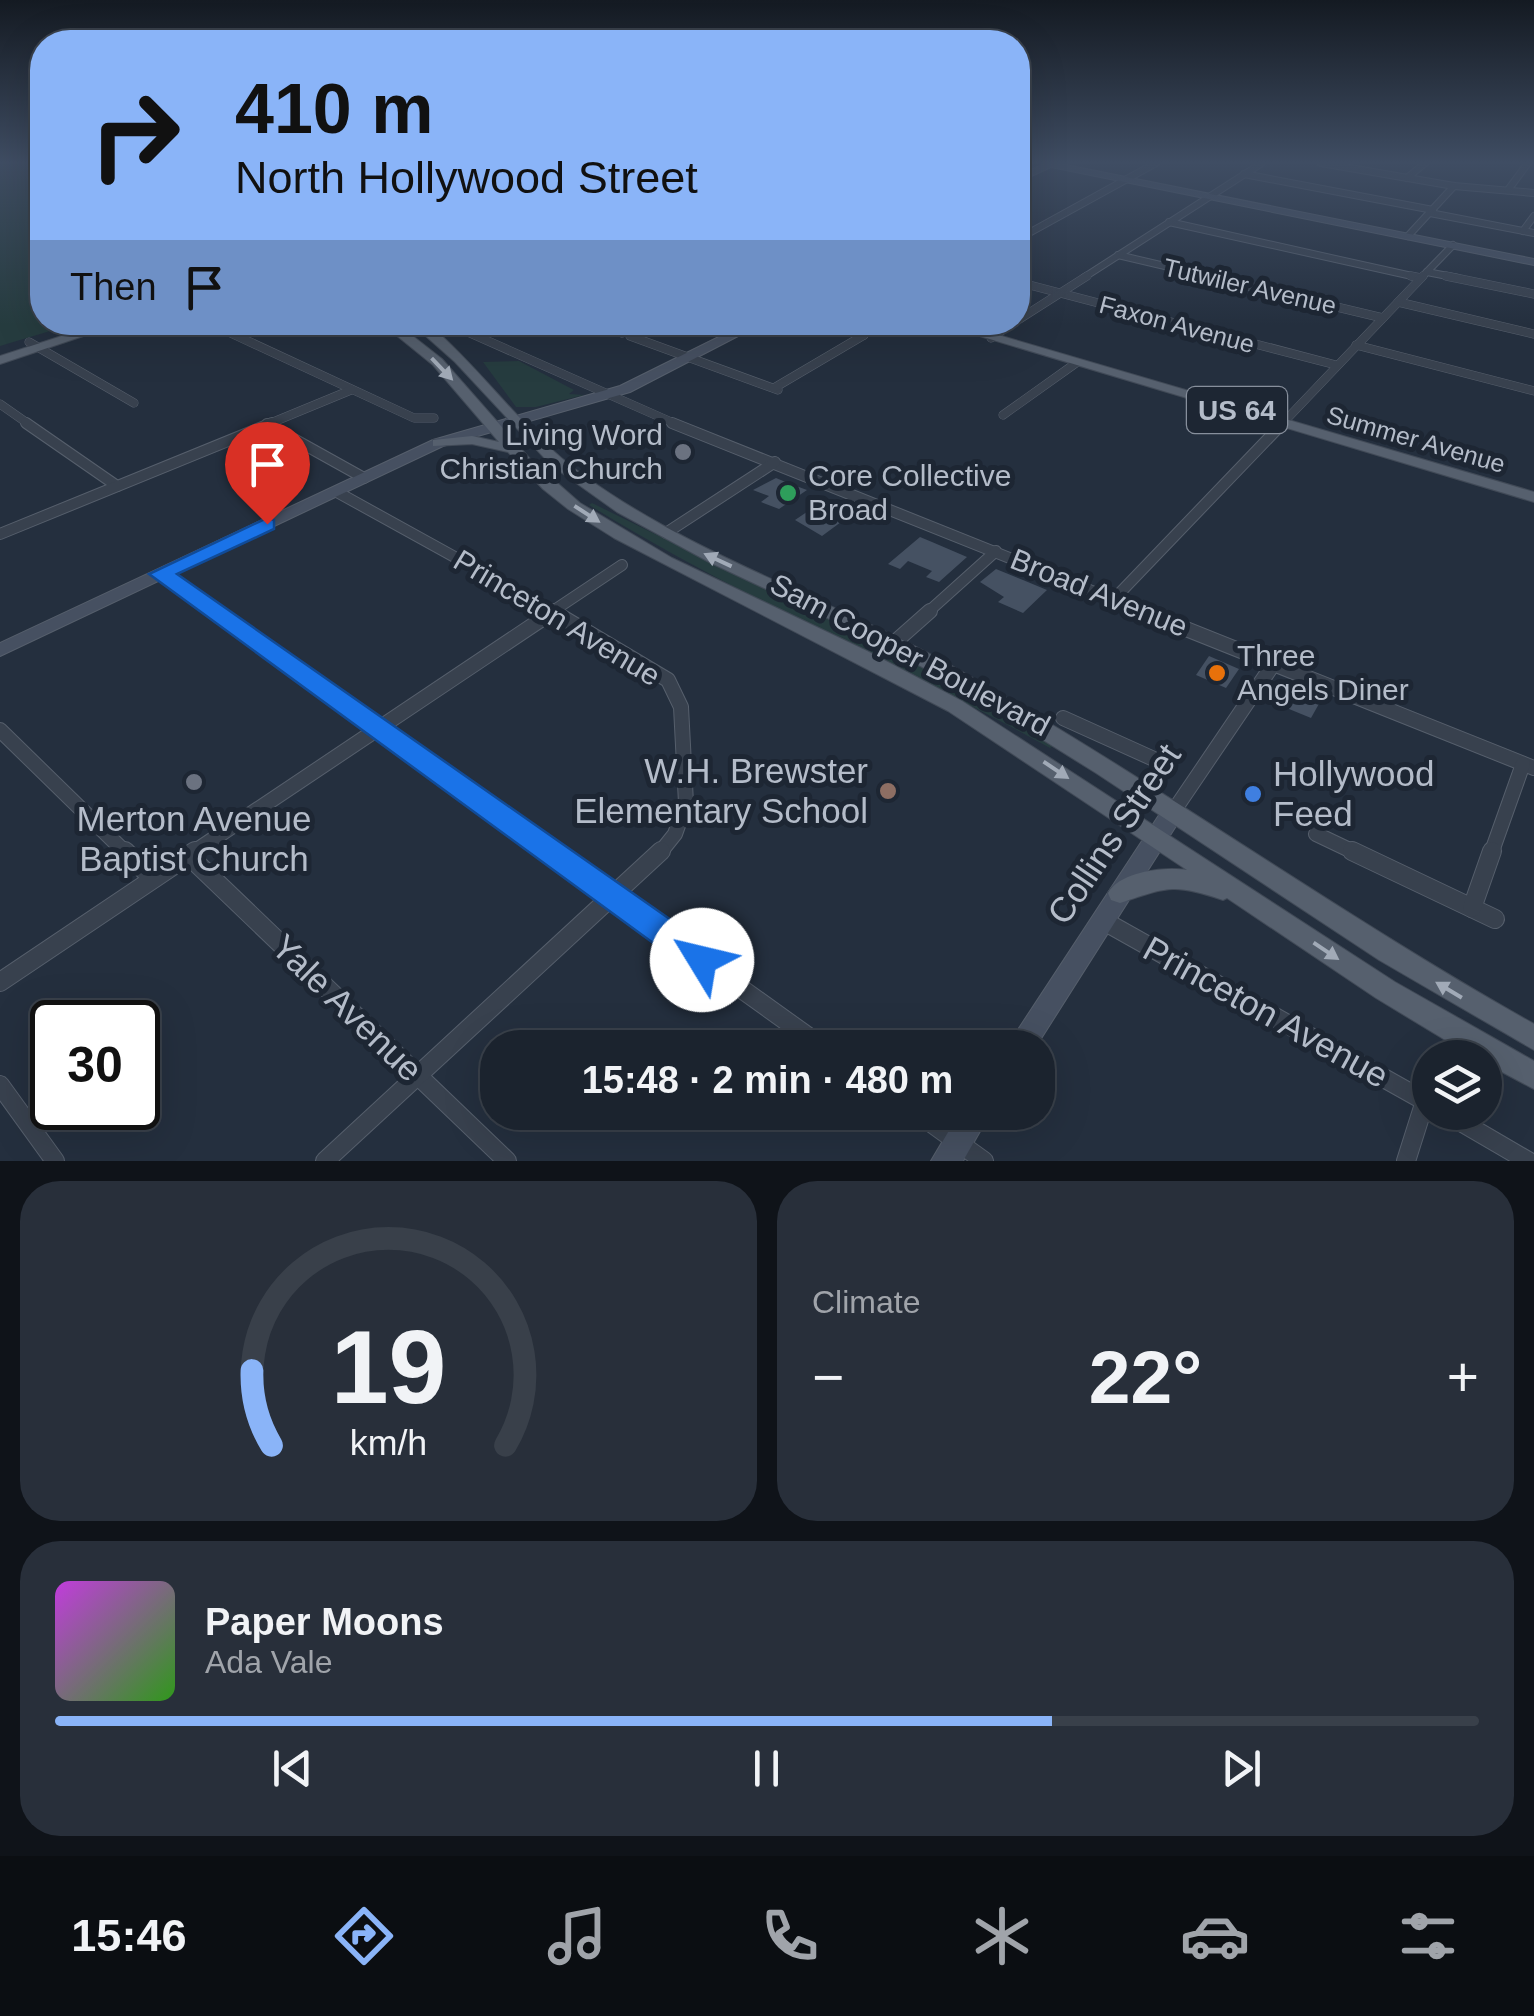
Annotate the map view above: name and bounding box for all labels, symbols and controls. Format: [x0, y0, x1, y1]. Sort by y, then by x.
icon: right [70, 70, 200, 200]
text: 410 m [235, 70, 433, 148]
text: North Hollywood Street [235, 152, 698, 203]
street label: Tutwiler Avenue [1161, 253, 1339, 319]
icon: arrive [177, 260, 232, 315]
text: Then [70, 266, 157, 308]
street label: Faxon Avenue [1096, 290, 1258, 358]
one-way arrow [430, 356, 453, 380]
road number: US 64 [1187, 387, 1287, 433]
street label: Summer Avenue [1324, 400, 1508, 478]
place label: Living Word Christian Church [440, 418, 663, 485]
pin [225, 422, 310, 525]
icon: arrive [240, 437, 295, 492]
marker: Living Word Christian Church [672, 441, 694, 463]
place label: Core Collective Broad [808, 459, 1011, 526]
marker: Core Collective Broad [777, 482, 799, 504]
one-way arrow [573, 504, 601, 522]
street label: Broad Avenue [1006, 542, 1193, 643]
street label: Princeton Avenue [448, 543, 666, 692]
one-way arrow [703, 551, 732, 568]
street label: Sam Cooper Boulevard [765, 567, 1056, 742]
place label: Three Angels Diner [1237, 639, 1409, 706]
marker: Three Angels Diner [1206, 662, 1228, 684]
street label: Collins Street [1039, 736, 1188, 931]
place label: W.H. Brewster Elementary School [574, 751, 868, 830]
place label: Hollywood Feed [1273, 754, 1434, 833]
one-way arrow [1043, 760, 1070, 779]
marker: Merton Avenue Baptist Church [183, 771, 205, 793]
marker: W.H. Brewster Elementary School [877, 780, 899, 802]
marker: Hollywood Feed [1242, 783, 1264, 805]
place label: Merton Avenue Baptist Church [77, 799, 311, 878]
position arrow [650, 908, 754, 1012]
street label: Yale Avenue [264, 926, 430, 1089]
street label: Princeton Avenue [1137, 928, 1395, 1095]
one-way arrow [1312, 941, 1340, 960]
one-way arrow [1435, 982, 1463, 999]
speed limit sign: 30 [30, 1000, 160, 1130]
map controls [1412, 1040, 1502, 1130]
button: layers [1412, 1040, 1502, 1130]
text: 15:48 · 2 min · 480 m [582, 1059, 953, 1101]
text: Climate [812, 1284, 920, 1320]
text: 19 [331, 1309, 446, 1425]
text: 22° [1089, 1335, 1202, 1419]
text: − [812, 1346, 844, 1408]
text: + [1447, 1346, 1479, 1408]
text: km/h [350, 1423, 427, 1463]
text: Paper Moons [205, 1601, 444, 1643]
text: Ada Vale [205, 1644, 333, 1680]
icon: previous [265, 1741, 320, 1796]
icon: pause [739, 1741, 794, 1796]
icon: next [1214, 1741, 1269, 1796]
icon: directions [329, 1901, 399, 1971]
icon: music [542, 1901, 612, 1971]
icon: phone [755, 1901, 825, 1971]
icon: climate [967, 1901, 1037, 1971]
icon: car [1180, 1901, 1250, 1971]
icon: filters [1393, 1901, 1463, 1971]
text: 15:46 [71, 1910, 186, 1961]

